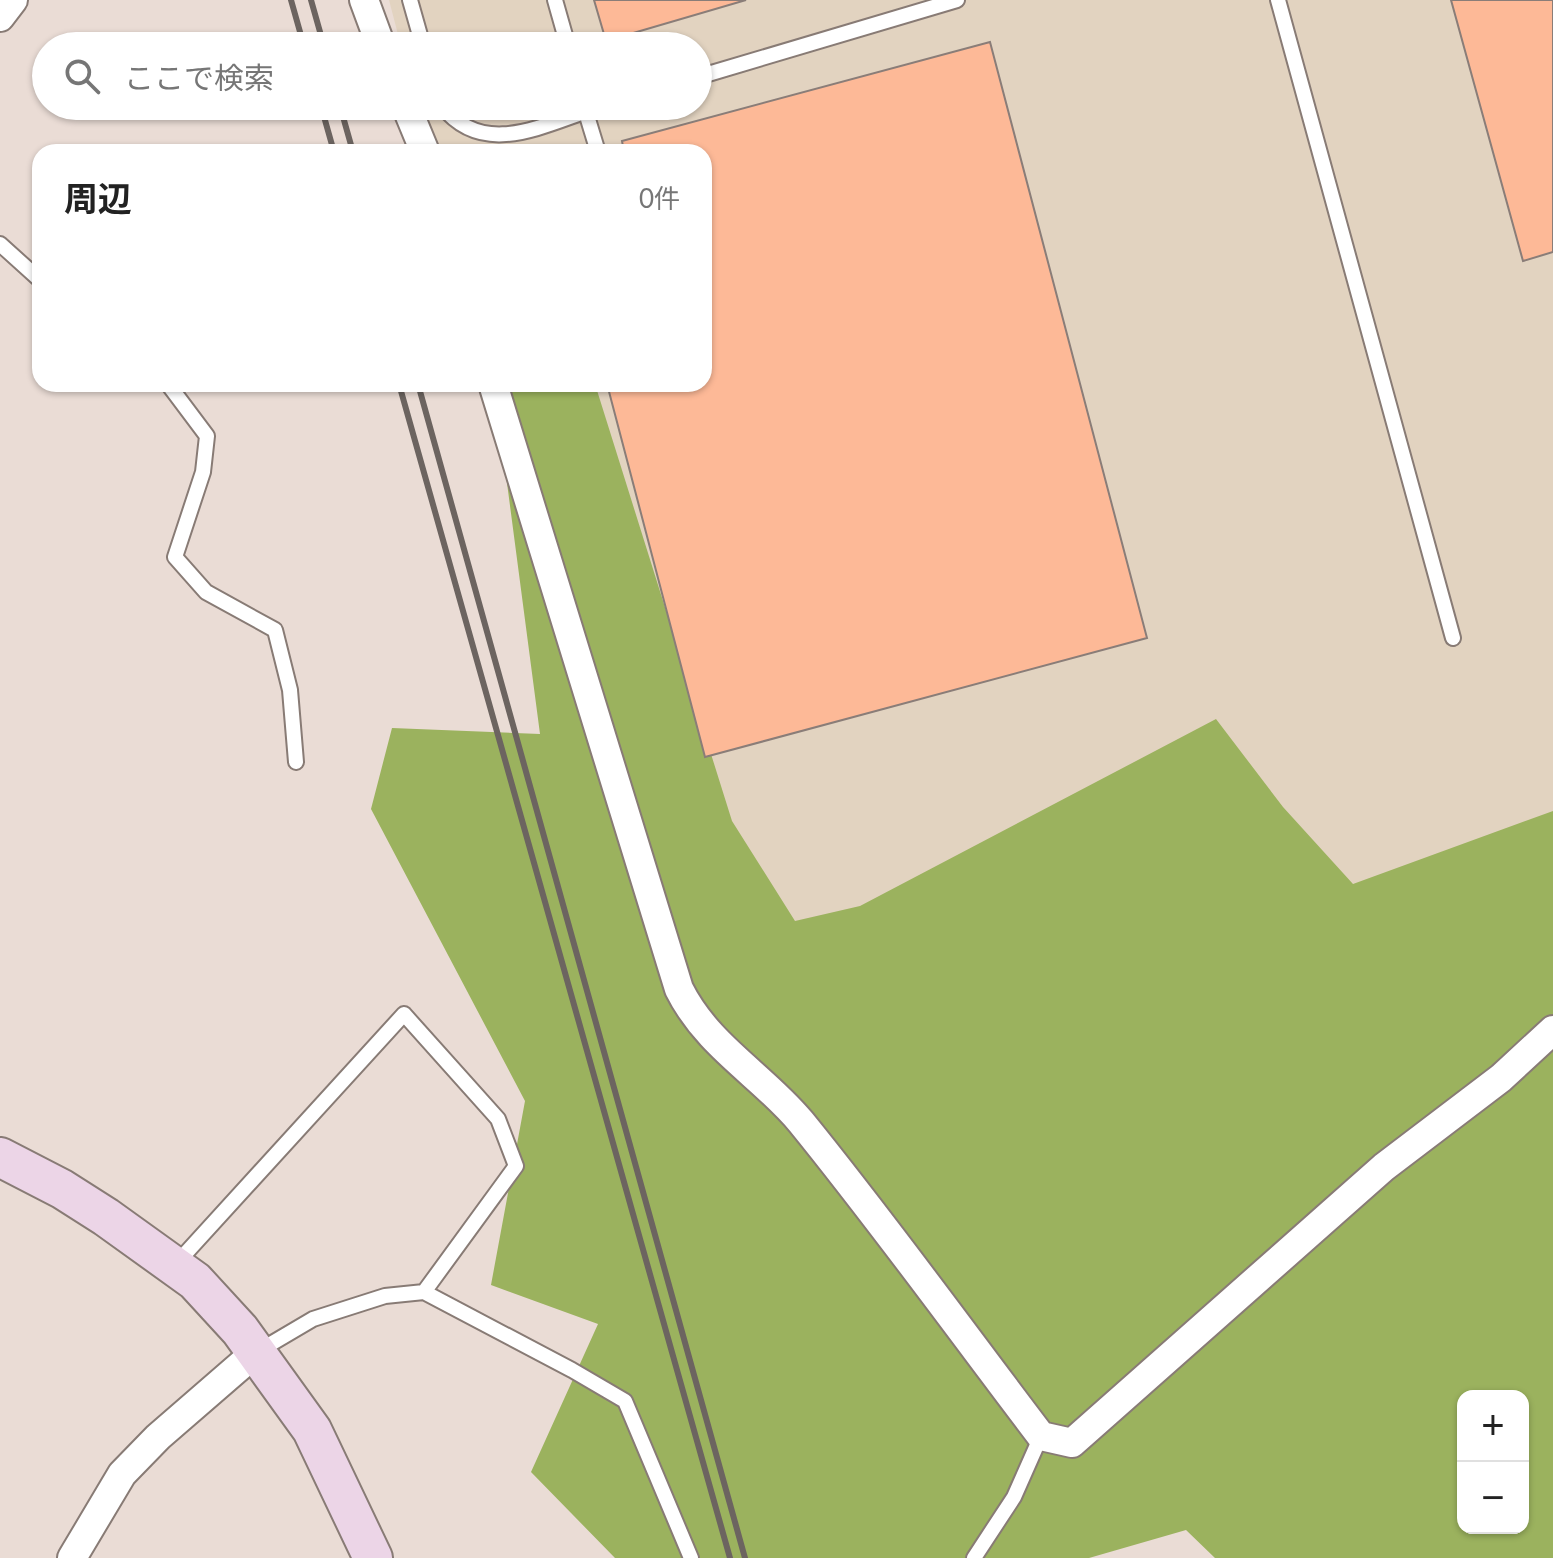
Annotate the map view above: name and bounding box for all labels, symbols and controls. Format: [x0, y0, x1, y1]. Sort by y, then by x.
search box [32, 32, 712, 120]
icon: search [60, 54, 104, 98]
text: ここで検索 [124, 59, 274, 95]
text: 周辺 [64, 177, 132, 218]
text: 0件 [639, 182, 680, 214]
map controls [1457, 1390, 1529, 1534]
button: + [1457, 1390, 1529, 1462]
button: − [1457, 1462, 1529, 1534]

